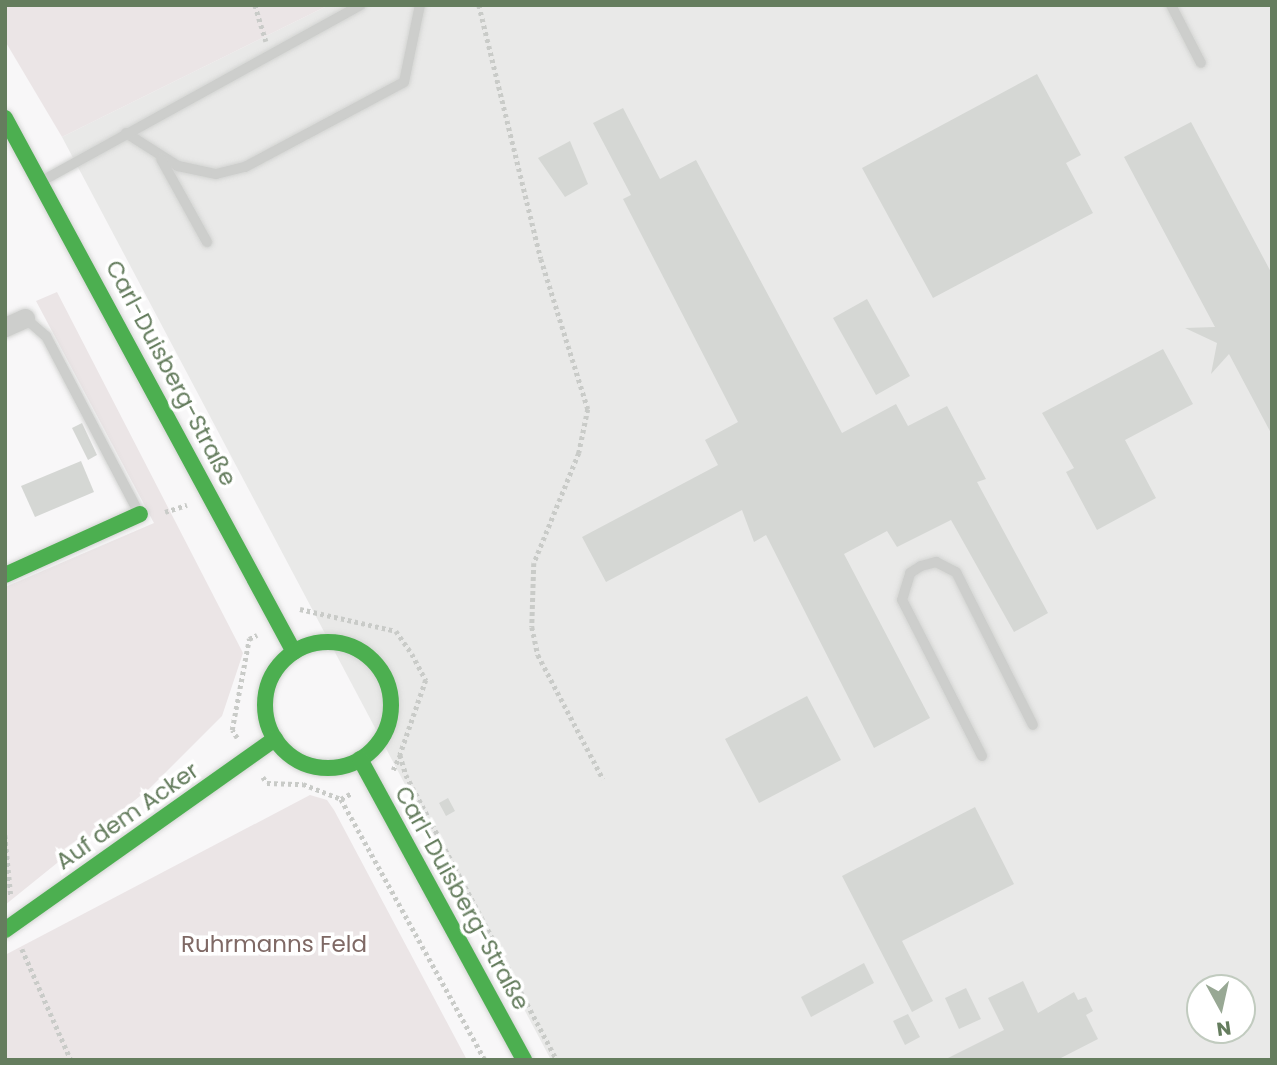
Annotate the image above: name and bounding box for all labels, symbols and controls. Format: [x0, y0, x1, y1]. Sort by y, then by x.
street label: Carl-Duisberg-Straße [100, 256, 242, 490]
street label: Auf dem Acker [50, 757, 204, 875]
street label: Carl-Duisberg-Straße [389, 781, 535, 1015]
park label: Ruhrmanns Feld [181, 930, 367, 958]
north arrow [1186, 974, 1256, 1044]
text: N [1215, 1014, 1233, 1043]

